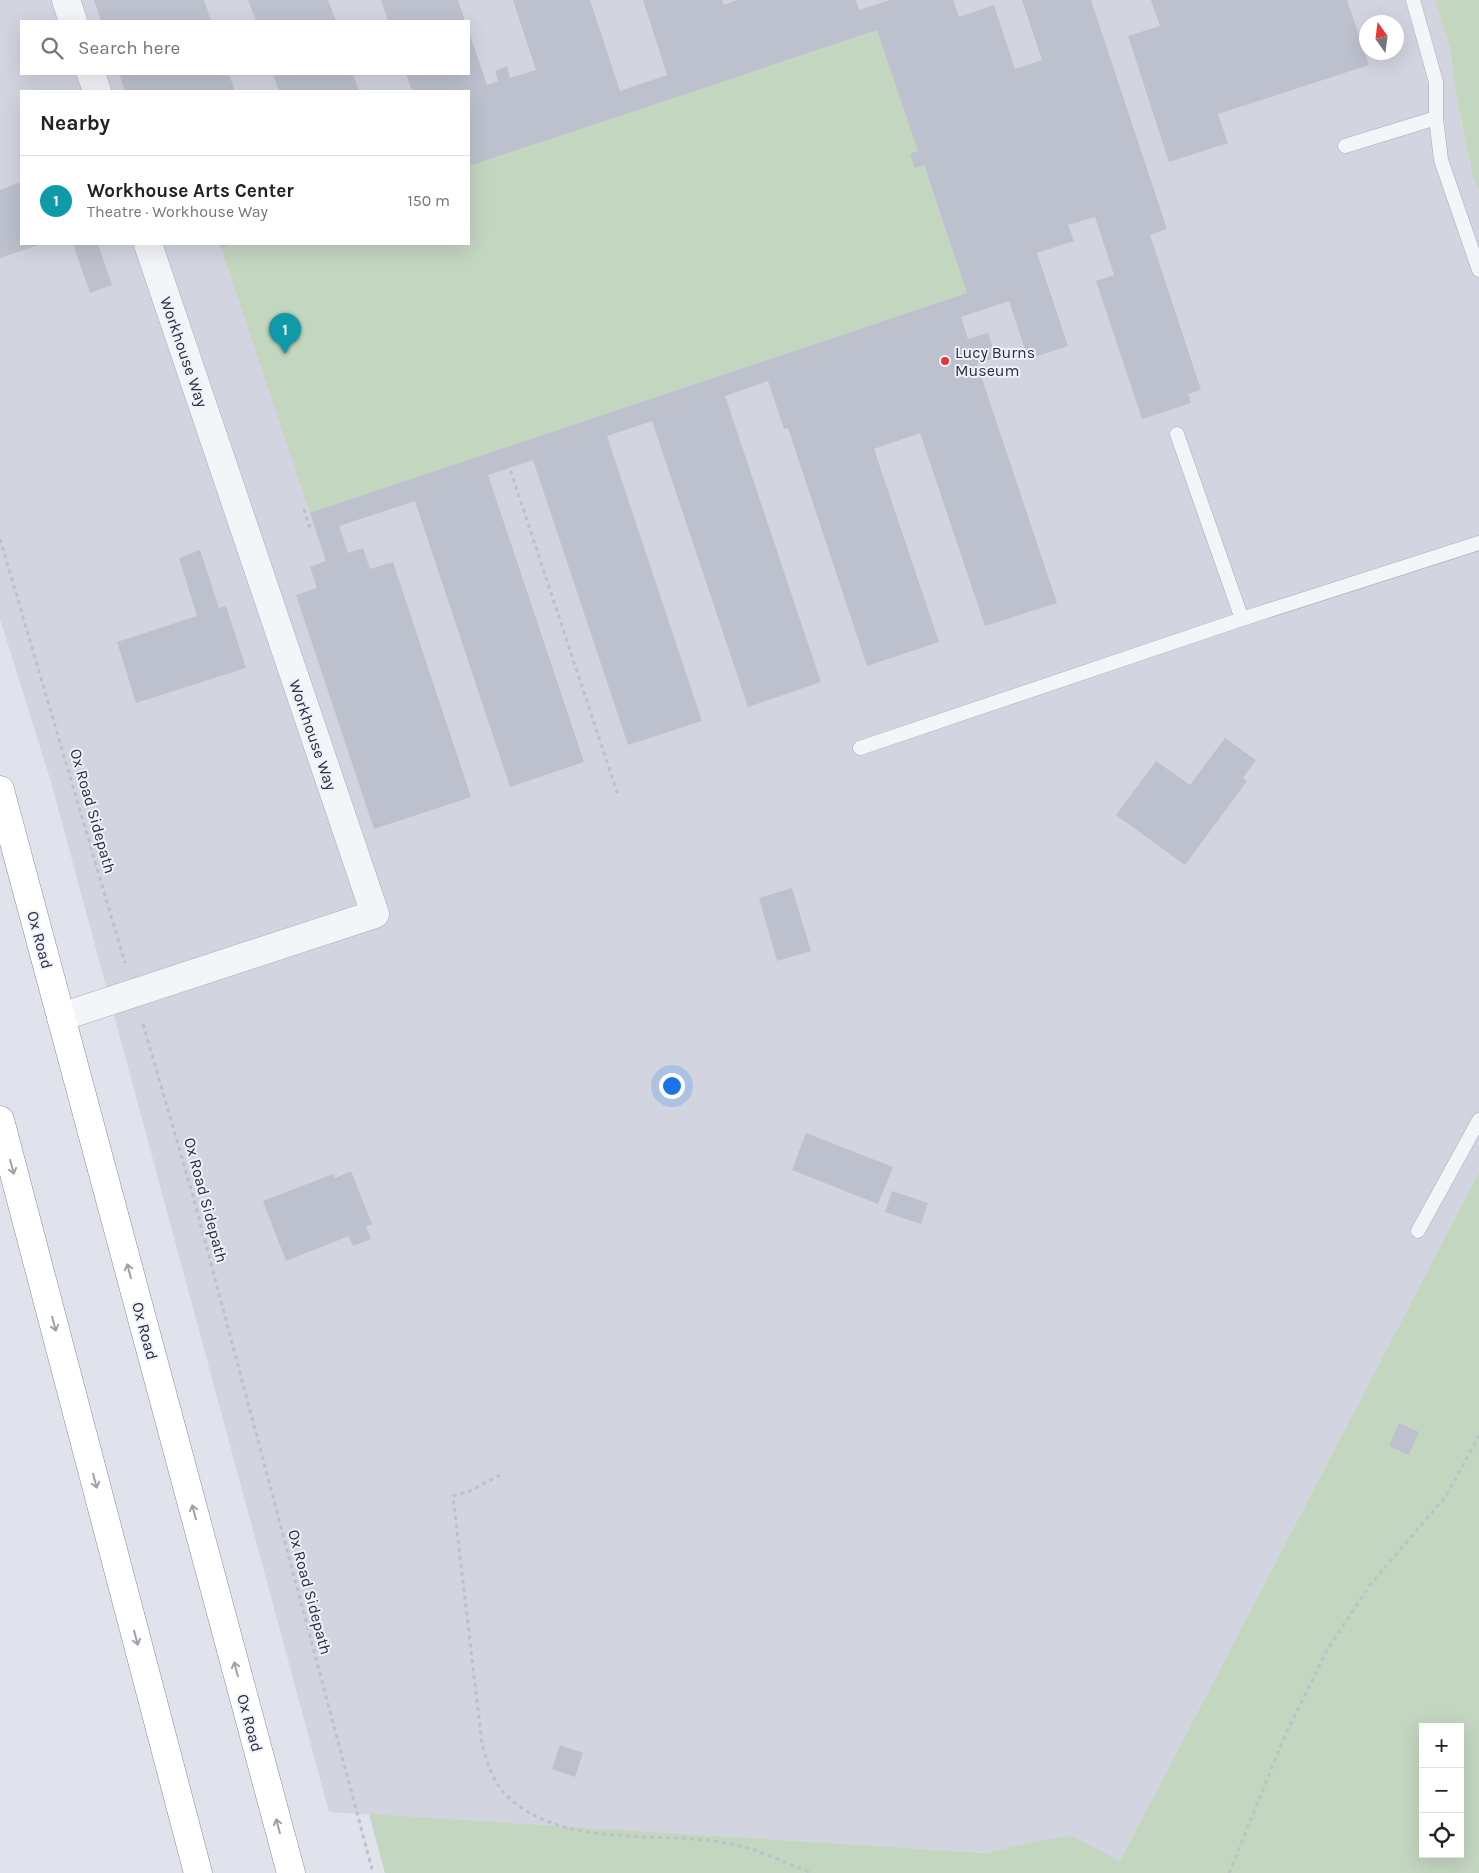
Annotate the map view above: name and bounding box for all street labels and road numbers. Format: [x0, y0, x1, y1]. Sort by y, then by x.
street label: Workhouse Way [156, 294, 212, 410]
street label: Workhouse Way [285, 677, 341, 793]
street label: Ox Road Sidepath [66, 746, 120, 876]
street label: Ox Road [23, 909, 57, 971]
street label: Ox Road Sidepath [180, 1135, 232, 1265]
street label: Ox Road [128, 1300, 162, 1362]
street label: Ox Road Sidepath [284, 1527, 336, 1657]
street label: Ox Road [233, 1692, 267, 1754]

